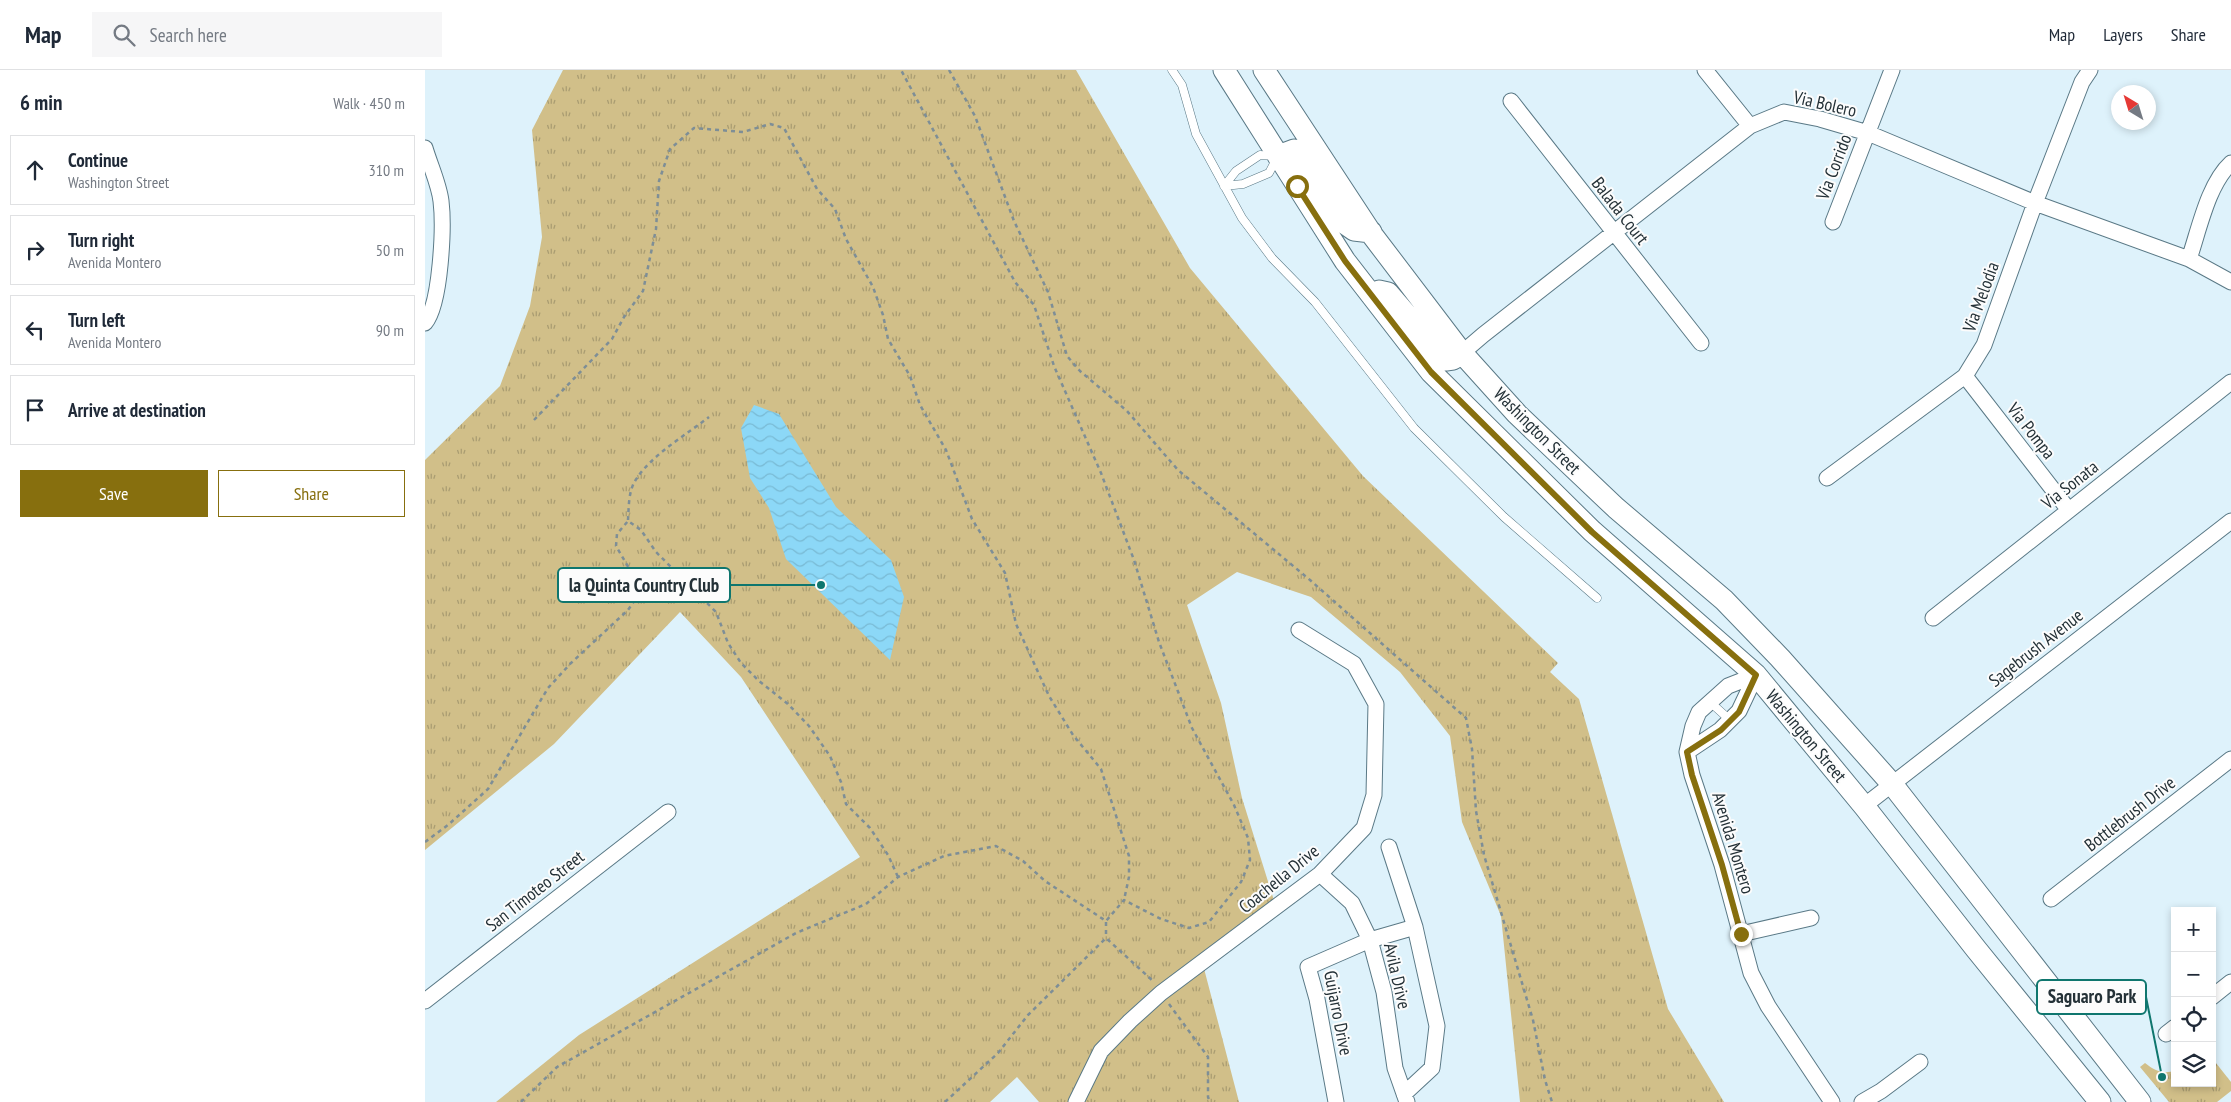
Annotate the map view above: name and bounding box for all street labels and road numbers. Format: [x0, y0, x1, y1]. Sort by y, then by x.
street label: Via Bolero [1790, 85, 1859, 122]
street label: Via Corrido [1810, 131, 1857, 204]
street label: Balada Court [1587, 172, 1654, 249]
street label: Via Melodia [1957, 259, 2004, 336]
street label: Washington Street [1489, 382, 1586, 479]
street label: Via Pompa [2002, 397, 2061, 464]
street label: Via Sonata [2036, 455, 2103, 515]
street label: Sagebrush Avenue [1984, 604, 2088, 692]
street label: Washington Street [1761, 685, 1852, 787]
street label: Bottlebrush Drive [2080, 771, 2180, 856]
street label: Avenida Montero [1707, 789, 1760, 897]
street label: Coachella Drive [1234, 839, 1323, 918]
street label: San Timoteo Street [481, 845, 589, 936]
street label: Avila Drive [1379, 941, 1416, 1011]
street label: Guijarro Drive [1319, 969, 1358, 1057]

